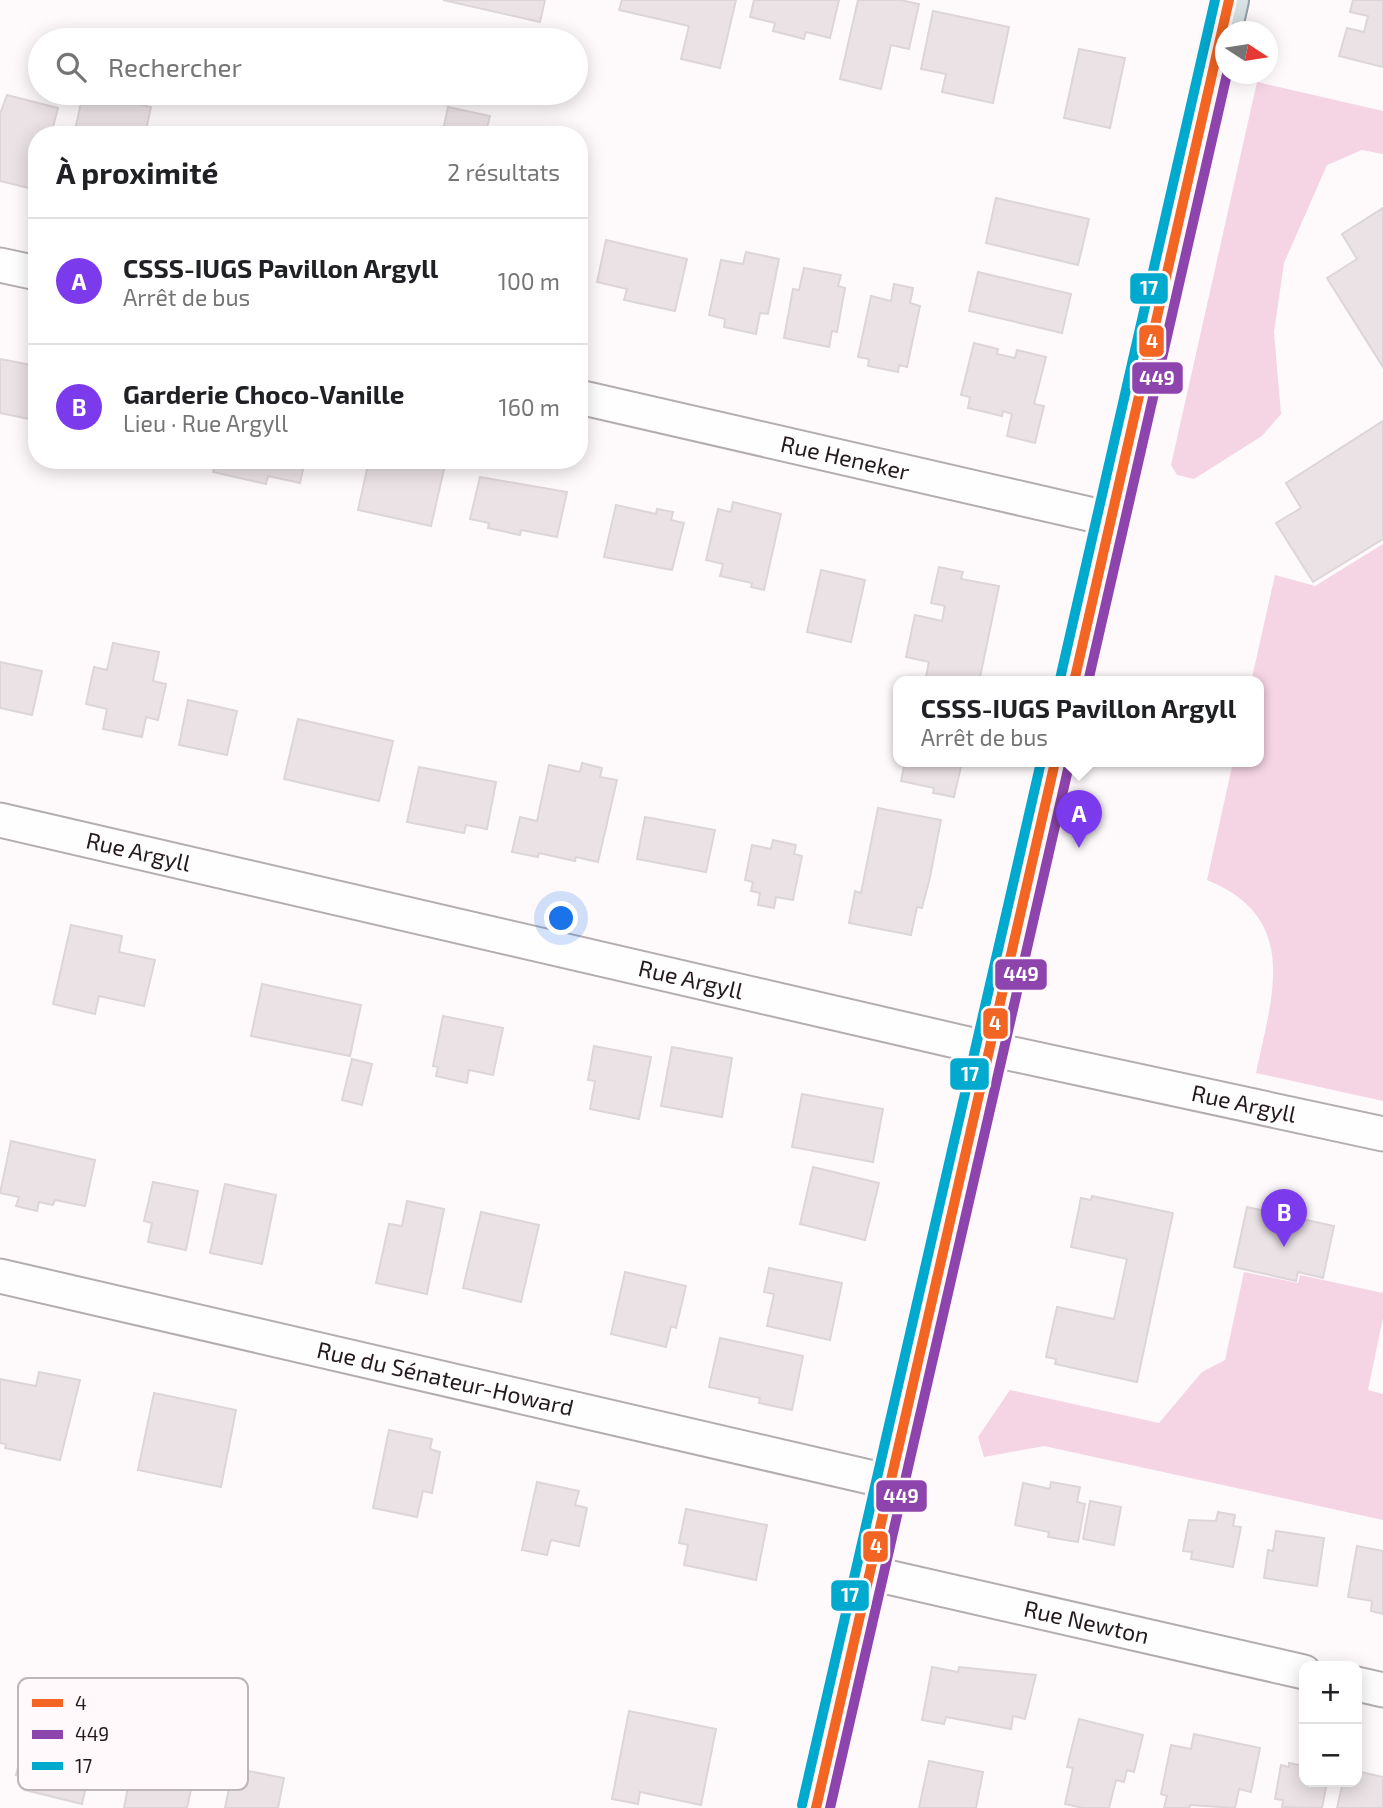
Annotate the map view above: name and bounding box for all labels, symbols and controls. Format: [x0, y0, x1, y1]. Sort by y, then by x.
north arrow [1215, 21, 1278, 84]
search box [28, 28, 588, 105]
icon: search [52, 48, 90, 86]
text: Rechercher [108, 51, 242, 82]
text: À proximité [56, 154, 218, 190]
text: 2 résultats [447, 158, 560, 186]
text: CSSS-IUGS Pavillon Argyll [123, 252, 438, 283]
text: A [71, 267, 87, 295]
text: 100 m [498, 267, 560, 295]
line badge: 17 [1129, 272, 1169, 305]
text: 17 [1140, 276, 1158, 299]
text: Arrêt de bus [123, 283, 250, 311]
line badge: 4 [1138, 324, 1165, 358]
text: 4 [1146, 329, 1158, 352]
line badge: 449 [1131, 361, 1184, 395]
text: 449 [1139, 366, 1175, 389]
text: Garderie Choco-Vanille [123, 378, 405, 409]
text: B [72, 393, 86, 421]
text: 160 m [499, 393, 560, 421]
text: Lieu · Rue Argyll [123, 409, 288, 437]
street label: Rue Heneker [778, 429, 912, 485]
popup [893, 676, 1264, 767]
text: CSSS-IUGS Pavillon Argyll [921, 692, 1236, 723]
text: Arrêt de bus [921, 723, 1048, 751]
pin: A [1056, 790, 1102, 848]
street label: Rue Argyll [84, 825, 194, 877]
your location [544, 901, 578, 935]
street label: Rue Argyll [636, 953, 746, 1004]
line badge: 449 [994, 958, 1048, 991]
text: 449 [1003, 962, 1039, 985]
line badge: 4 [982, 1007, 1009, 1040]
text: 4 [989, 1011, 1001, 1034]
line badge: 17 [949, 1057, 990, 1091]
text: 17 [961, 1062, 979, 1085]
street label: Rue Argyll [1189, 1078, 1299, 1128]
pin: B [1261, 1189, 1307, 1247]
street label: Rue du Sénateur-Howard [314, 1335, 576, 1421]
line badge: 449 [875, 1479, 928, 1513]
text: 449 [883, 1484, 919, 1507]
line badge: 4 [862, 1530, 889, 1563]
text: 4 [870, 1534, 882, 1557]
line badge: 17 [830, 1579, 870, 1612]
text: 17 [841, 1583, 859, 1606]
street label: Rue Newton [1021, 1594, 1152, 1649]
map controls [1299, 1661, 1362, 1787]
button: + [1299, 1661, 1362, 1724]
legend [18, 1678, 248, 1790]
text: 4 [75, 1691, 87, 1714]
text: 449 [75, 1722, 109, 1745]
button: − [1299, 1724, 1362, 1787]
text: 17 [75, 1754, 93, 1777]

